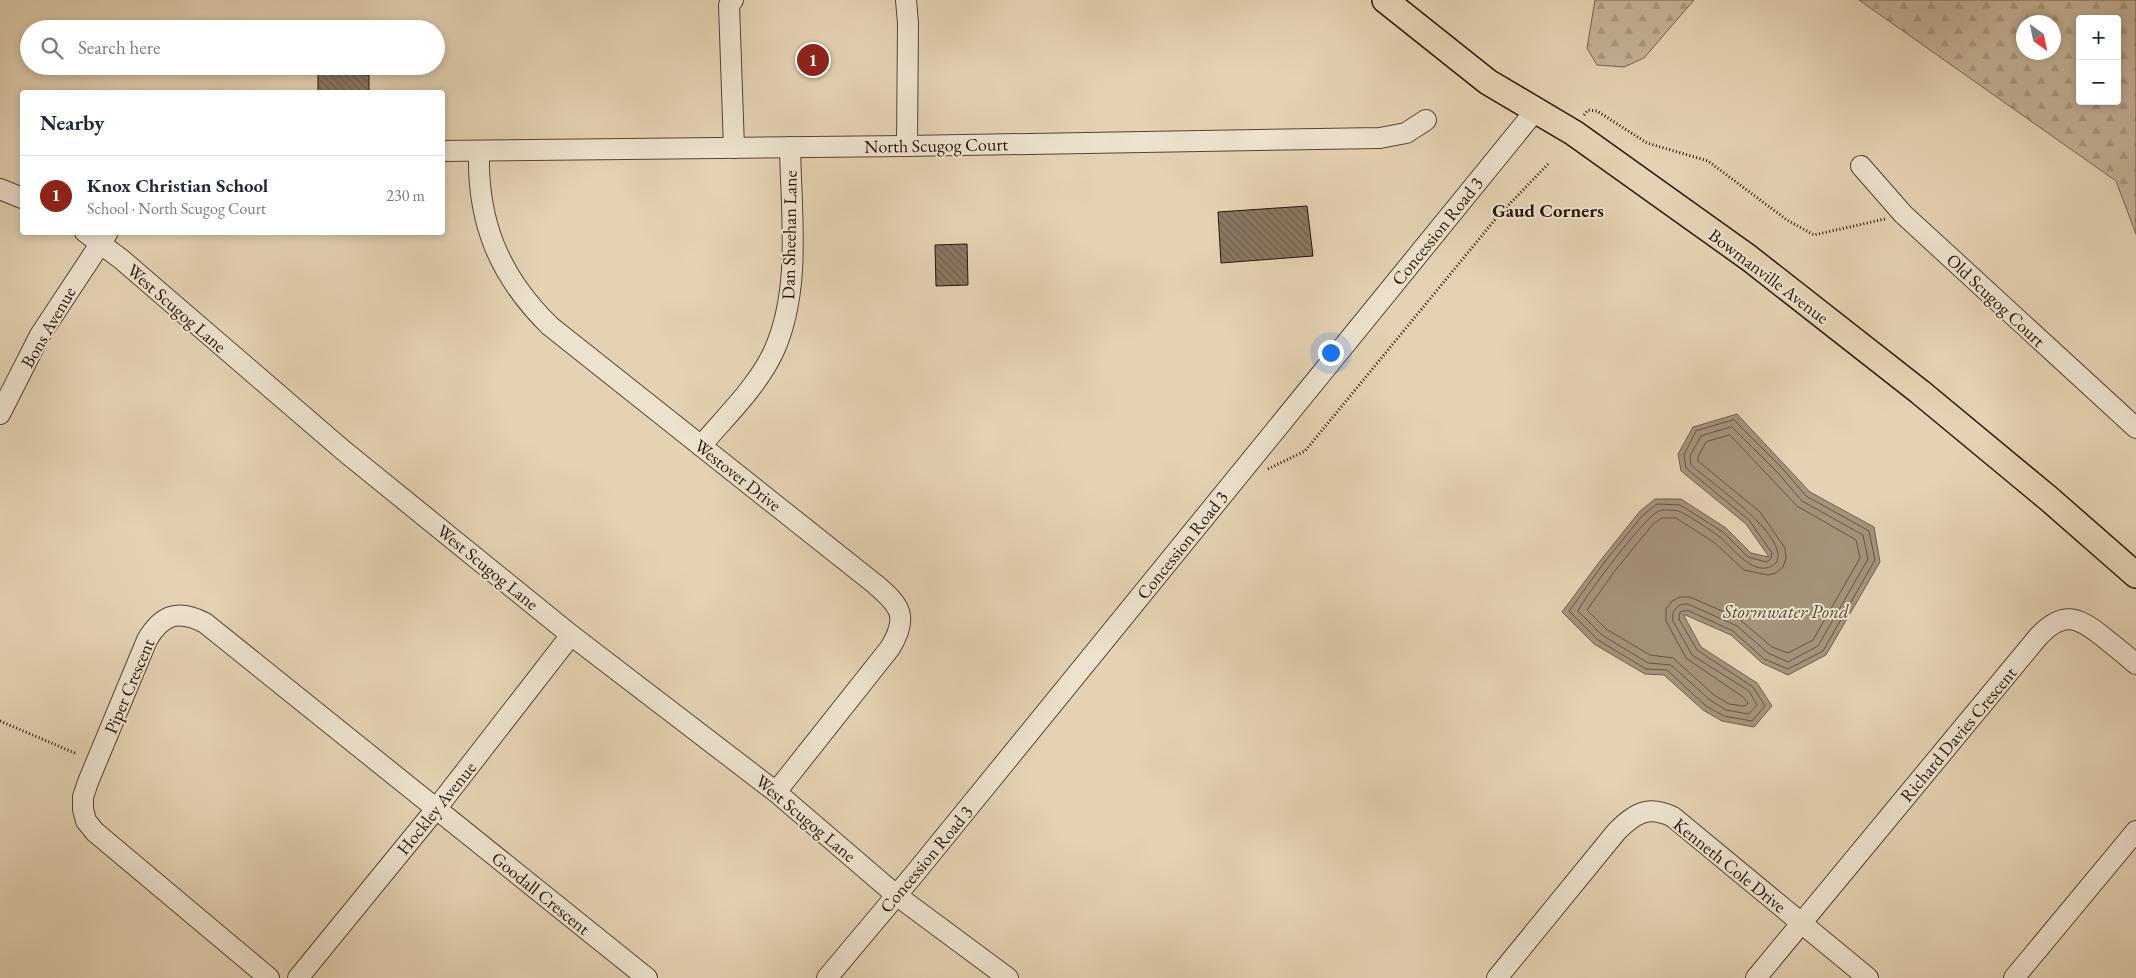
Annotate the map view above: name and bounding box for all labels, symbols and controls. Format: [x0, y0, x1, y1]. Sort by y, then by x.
north arrow [2016, 15, 2061, 60]
map controls [2076, 15, 2121, 105]
button: + [2076, 15, 2121, 60]
search box [20, 20, 445, 75]
icon: search [38, 34, 66, 62]
text: Search here [78, 35, 160, 60]
pin: 1 [797, 41, 829, 79]
button: − [2076, 60, 2121, 105]
text: Nearby [40, 109, 104, 136]
street label: North Scugog Court [864, 132, 1008, 158]
street label: Dan Sheehan Lane [776, 170, 802, 300]
street label: Concession Road 3 [1386, 172, 1488, 290]
text: Knox Christian School [87, 173, 268, 198]
text: 1 [52, 185, 60, 206]
text: 230 m [386, 185, 425, 206]
text: School · North Scugog Court [87, 198, 266, 219]
district label: Gaud Corners [1492, 198, 1604, 223]
street label: Bowmanville Avenue [1704, 223, 1834, 329]
street label: Old Scugog Court [1942, 248, 2051, 352]
street label: West Scugog Lane [123, 259, 231, 357]
street label: Bons Avenue [16, 282, 80, 372]
your location [1318, 340, 1344, 366]
street label: Westover Drive [690, 434, 786, 516]
street label: Concession Road 3 [1131, 486, 1233, 604]
street label: West Scugog Lane [432, 519, 544, 615]
water label: Stormwater Pond [1722, 599, 1849, 624]
street label: Piper Crescent [99, 635, 159, 737]
street label: Richard Davies Crescent [1895, 661, 2022, 806]
street label: Hockley Avenue [391, 757, 481, 859]
street label: West Scugog Lane [751, 769, 861, 867]
street label: Concession Road 3 [874, 801, 978, 917]
street label: Kenneth Cole Drive [1669, 812, 1791, 918]
street label: Goodall Crescent [487, 846, 595, 940]

